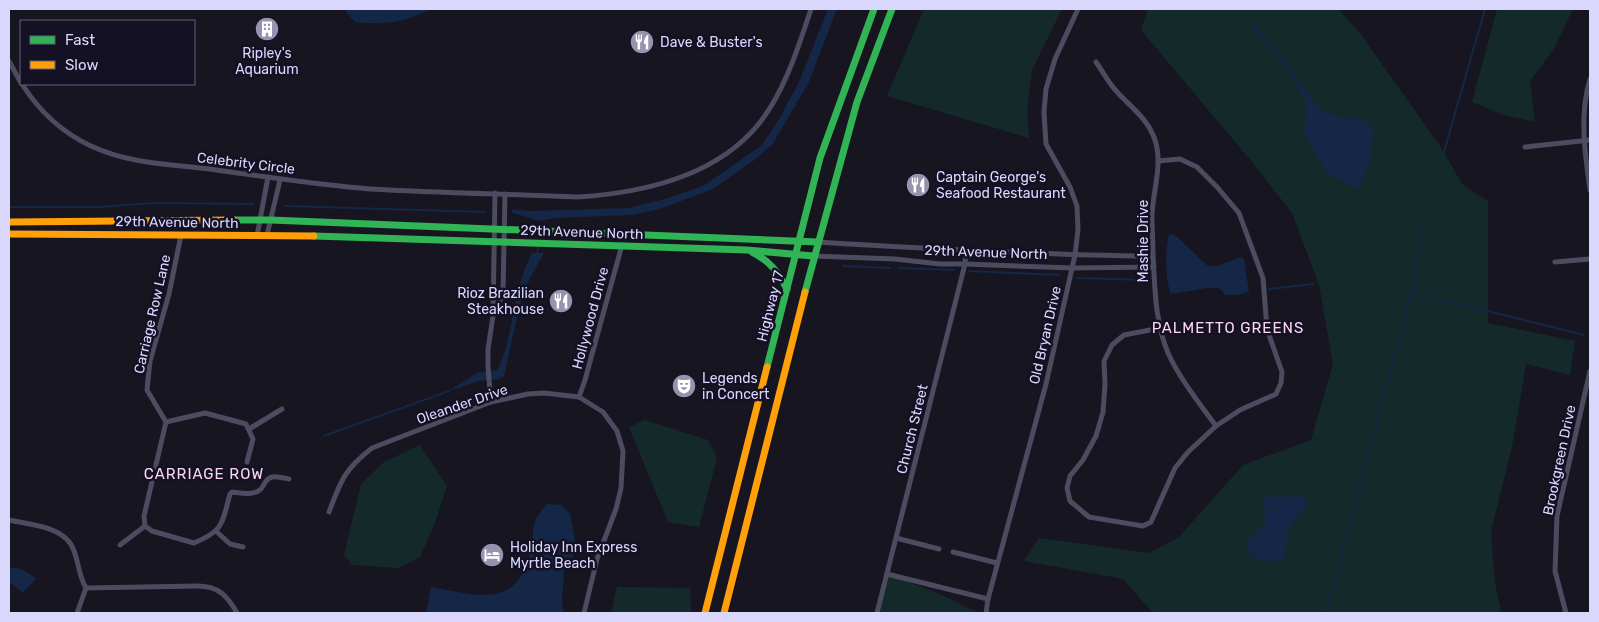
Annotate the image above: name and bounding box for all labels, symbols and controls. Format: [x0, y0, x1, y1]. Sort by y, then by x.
building icon: Ripley's Aquarium [254, 16, 280, 42]
legend [20, 20, 195, 85]
restaurant icon: Dave & Buster's [629, 29, 655, 55]
text: Fast [65, 31, 95, 49]
place label: Dave & Buster's [660, 34, 763, 51]
place label: Ripley's Aquarium [235, 45, 299, 78]
text: Slow [65, 56, 98, 74]
street label: Celebrity Circle [196, 149, 296, 178]
place label: Captain George's Seafood Restaurant [936, 169, 1066, 202]
restaurant icon: Captain George's Seafood Restaurant [905, 172, 931, 198]
street label: Mashie Drive [1135, 199, 1152, 282]
street label: 29th Avenue North [115, 213, 239, 232]
street label: 29th Avenue North [520, 222, 644, 243]
street label: 29th Avenue North [924, 242, 1048, 263]
street label: Carriage Row Lane [131, 253, 174, 375]
street label: Hollywood Drive [569, 265, 612, 371]
street label: Highway 17 [753, 269, 788, 343]
street label: Old Bryan Drive [1026, 284, 1065, 386]
place label: Rioz Brazilian Steakhouse [457, 285, 544, 318]
restaurant icon: Rioz Brazilian Steakhouse [548, 288, 574, 314]
district label: PALMETTO GREENS [1152, 319, 1304, 337]
place label: Legends in Concert [702, 370, 770, 403]
theatre icon: Legends in Concert [671, 373, 697, 399]
street label: Oleander Drive [414, 381, 510, 428]
street label: Church Street [893, 382, 932, 476]
street label: Brookgreen Drive [1539, 403, 1580, 517]
district label: CARRIAGE ROW [144, 465, 264, 483]
place label: Holiday Inn Express Myrtle Beach [510, 539, 637, 572]
hotel icon: Holiday Inn Express Myrtle Beach [479, 542, 505, 568]

